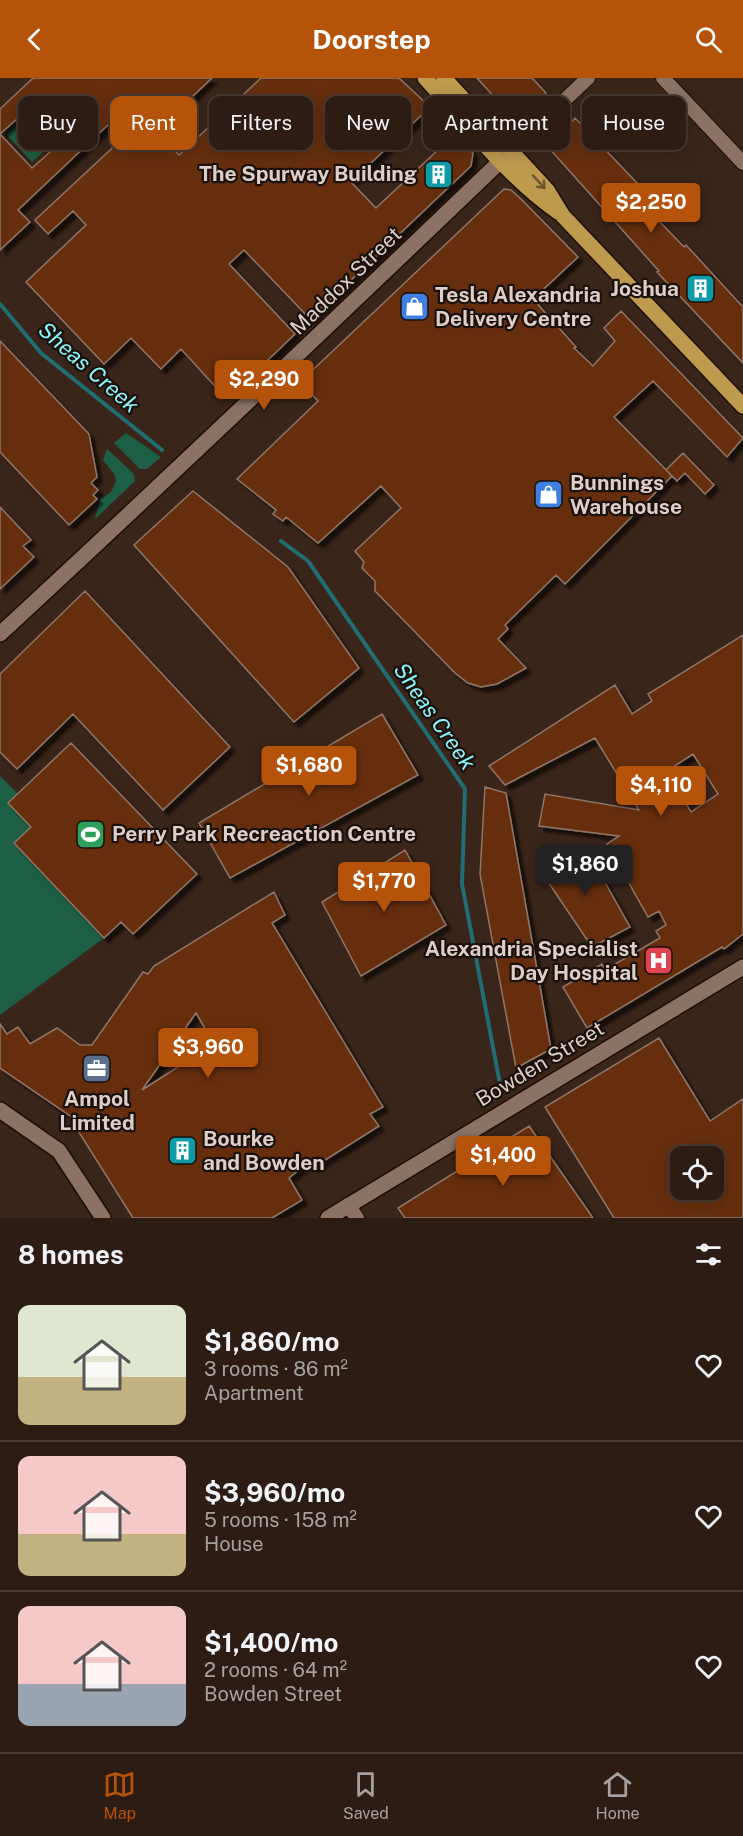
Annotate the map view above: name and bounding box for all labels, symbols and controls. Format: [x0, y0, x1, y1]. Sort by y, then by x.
icon: back [18, 23, 51, 56]
text: Doorstep [312, 23, 431, 55]
icon: search [692, 23, 725, 56]
chip: Buy [18, 96, 98, 150]
chip: Rent [110, 96, 197, 150]
chip: Filters [209, 96, 313, 150]
chip: New [325, 96, 411, 150]
chip: Apartment [423, 96, 570, 150]
chip: House [582, 96, 686, 150]
building icon: The Spurway Building [422, 158, 454, 190]
place label: The Spurway Building [199, 161, 417, 186]
one-way arrow [532, 174, 546, 189]
pin: $2,250 [602, 183, 700, 234]
text: $2,250 [615, 190, 687, 214]
street label: Maddox Street [285, 221, 406, 340]
building icon: Joshua [684, 273, 716, 305]
place label: Joshua [611, 276, 679, 301]
place label: Tesla Alexandria Delivery Centre [435, 282, 601, 331]
shop icon: Tesla Alexandria Delivery Centre [398, 291, 430, 323]
water label: Sheas Creek [33, 316, 145, 418]
pin: $2,290 [215, 360, 313, 411]
text: $2,290 [229, 367, 299, 391]
place label: Bunnings Warehouse [570, 470, 682, 519]
shop icon: Bunnings Warehouse [533, 479, 565, 511]
water label: Sheas Creek [389, 657, 481, 775]
pin: $1,680 [260, 746, 358, 797]
text: $1,680 [275, 753, 343, 777]
pin: $4,110 [612, 766, 710, 817]
text: $4,110 [630, 773, 692, 797]
sports icon: Perry Park Recreaction Centre [75, 818, 107, 850]
place label: Perry Park Recreaction Centre [112, 821, 416, 846]
pin: $1,860 [536, 845, 634, 896]
text: $1,860 [551, 852, 619, 876]
pin: $1,770 [335, 862, 433, 913]
text: $1,770 [352, 869, 416, 893]
place label: Alexandria Specialist Day Hospital [425, 936, 638, 985]
hospital icon: Alexandria Specialist Day Hospital [643, 945, 675, 977]
street label: Bowden Street [471, 1016, 608, 1112]
pin: $3,960 [159, 1028, 257, 1079]
text: $3,960 [172, 1035, 244, 1059]
office icon: Ampol Limited [81, 1052, 113, 1084]
place label: Ampol Limited [59, 1086, 135, 1135]
place label: Bourke and Bowden [203, 1126, 325, 1175]
building icon: Bourke and Bowden [166, 1135, 198, 1167]
pin: $1,400 [454, 1136, 552, 1187]
text: $1,400 [470, 1143, 536, 1167]
map controls [670, 1146, 724, 1200]
button: locate [670, 1146, 724, 1200]
icon: filters [692, 1238, 725, 1271]
text: 8 homes [18, 1239, 124, 1270]
text: $1,860/mo [204, 1326, 339, 1357]
icon: home [66, 1329, 138, 1401]
icon: heart [692, 1349, 725, 1382]
text: 3 rooms · 86 m² [204, 1357, 348, 1381]
text: Apartment [204, 1381, 304, 1405]
text: $3,960/mo [204, 1477, 345, 1508]
icon: home [66, 1480, 138, 1552]
icon: heart [692, 1500, 725, 1533]
text: 5 rooms · 158 m² [204, 1508, 357, 1532]
text: House [204, 1532, 264, 1556]
text: $1,400/mo [204, 1627, 339, 1658]
icon: home [66, 1630, 138, 1702]
icon: heart [692, 1650, 725, 1683]
text: 2 rooms · 64 m² [204, 1658, 347, 1682]
text: Bowden Street [204, 1682, 342, 1706]
tab: Map [103, 1768, 136, 1823]
tab: Saved [343, 1768, 389, 1823]
tab: Home [596, 1768, 640, 1823]

